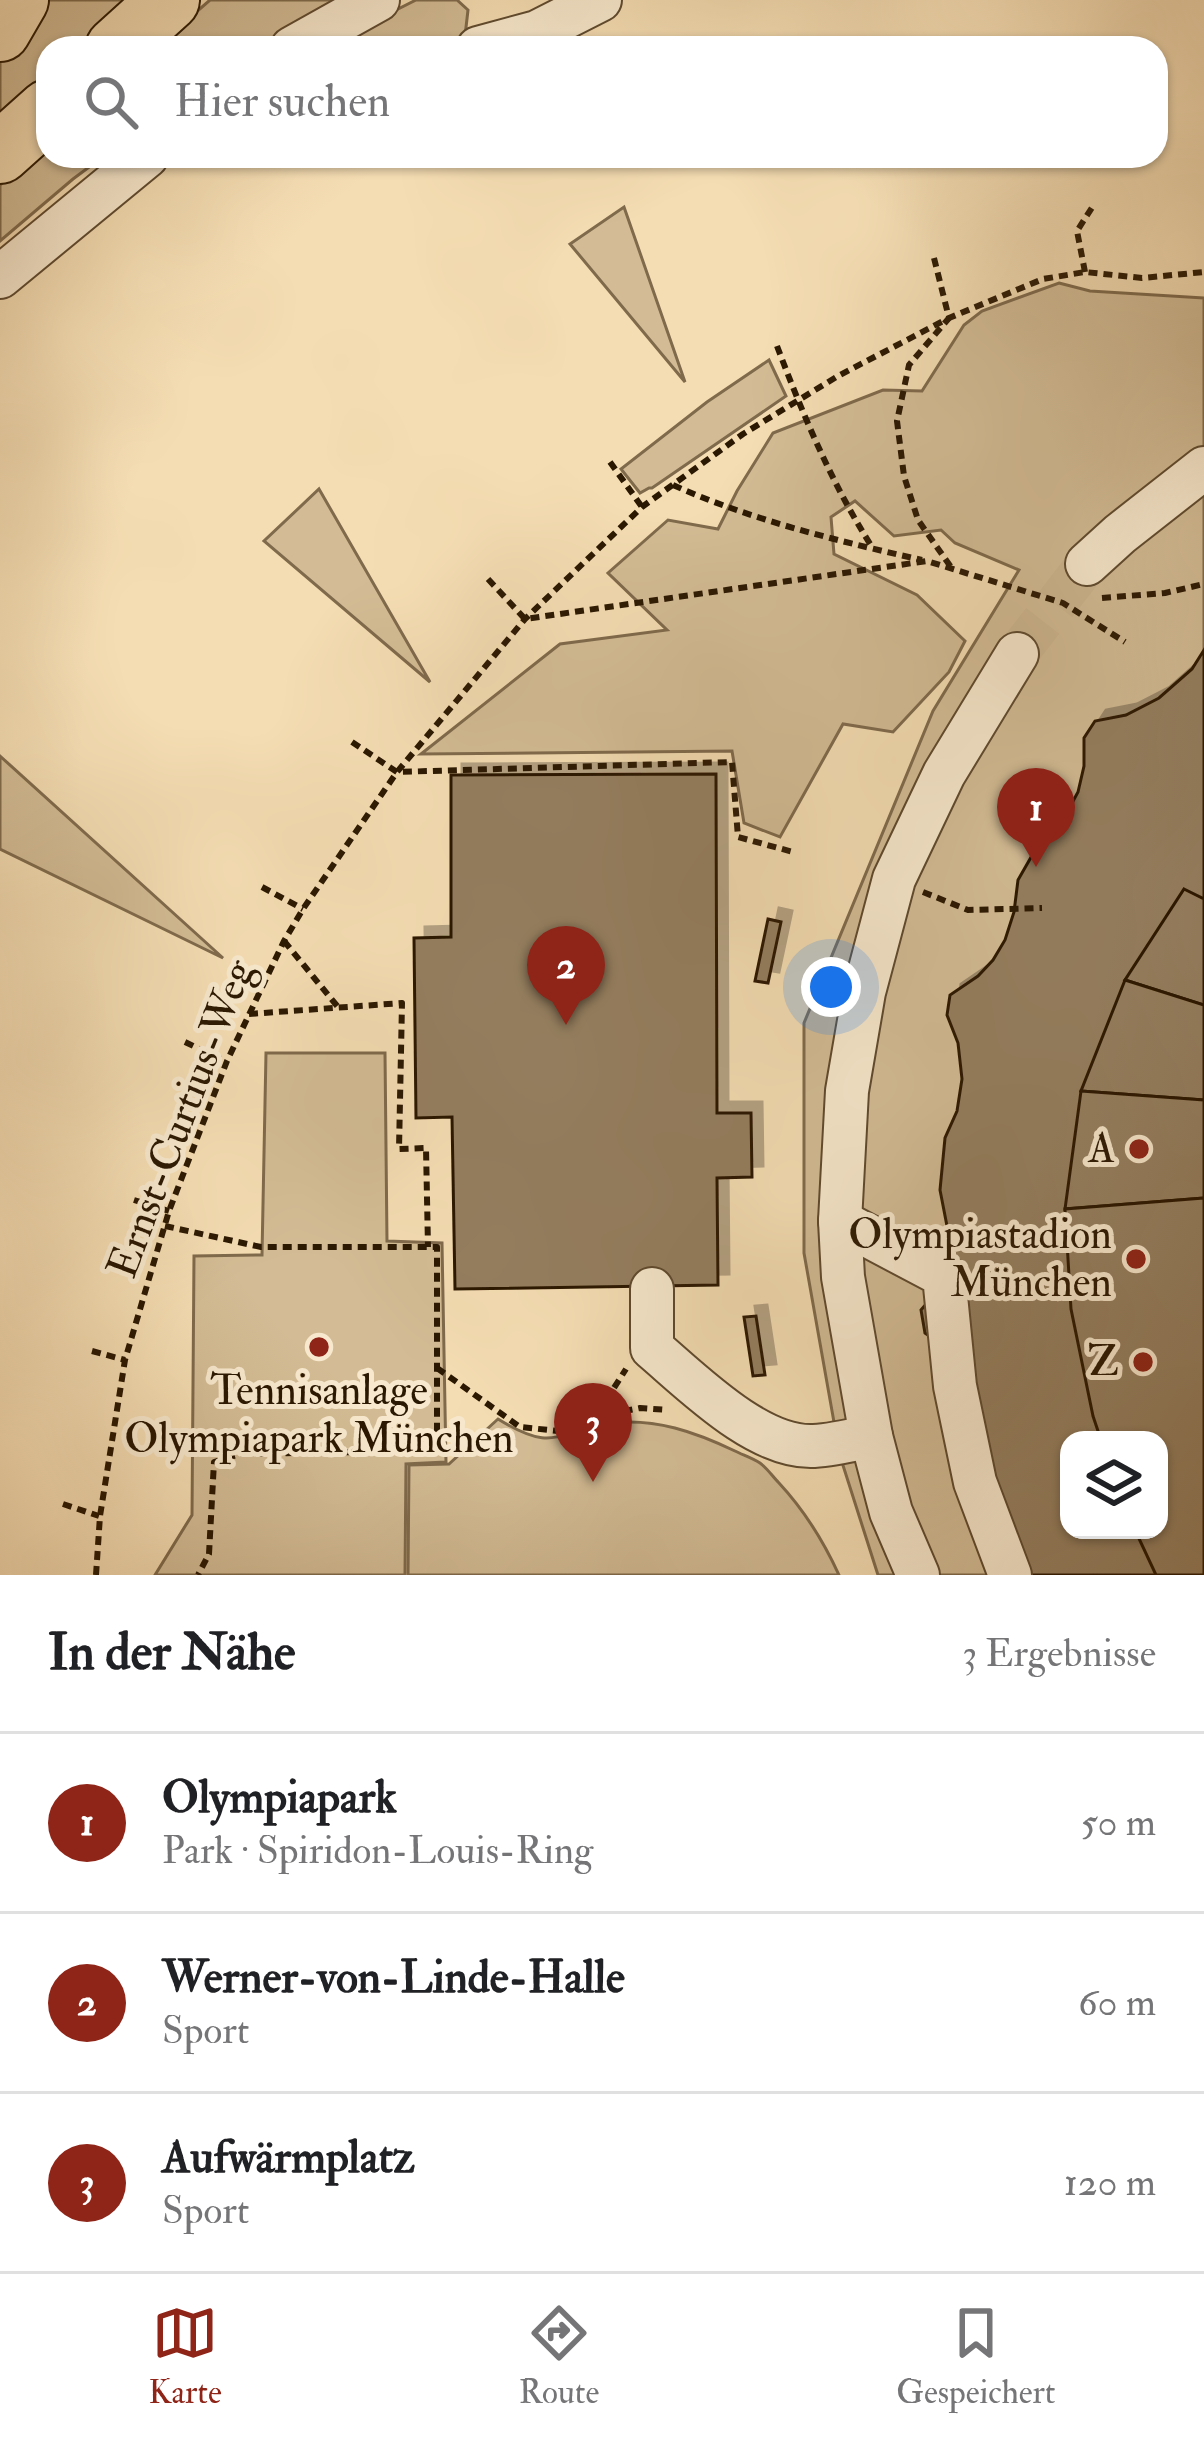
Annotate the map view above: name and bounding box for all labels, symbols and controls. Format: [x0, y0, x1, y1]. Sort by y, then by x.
search box [36, 36, 1168, 168]
icon: search [78, 69, 144, 135]
text: Hier suchen [174, 74, 390, 130]
pin: 1 [997, 768, 1075, 867]
pin: 2 [527, 926, 605, 1025]
street label: Ernst-Curtius-Weg [96, 951, 266, 1286]
your location [801, 957, 861, 1017]
place label: A [1087, 1123, 1115, 1175]
marker: A [1126, 1136, 1152, 1162]
place label: Olympiastadion München [848, 1209, 1112, 1309]
marker: Olympiastadion München [1123, 1246, 1149, 1272]
marker: Tennisanlage Olympiapark München [306, 1334, 332, 1360]
place label: Z [1088, 1336, 1119, 1388]
marker: Z [1130, 1349, 1156, 1375]
place label: Tennisanlage Olympiapark München [124, 1365, 514, 1465]
pin: 3 [554, 1383, 632, 1482]
map controls [1060, 1431, 1168, 1539]
button: layers [1060, 1431, 1168, 1539]
text: In der Nähe [48, 1621, 295, 1685]
text: 3 Ergebnisse [962, 1629, 1156, 1678]
text: Olympiapark [162, 1770, 397, 1826]
text: 1 [80, 1798, 94, 1847]
text: 50 m [1081, 1798, 1156, 1847]
text: Park · Spiridon-Louis-Ring [162, 1826, 593, 1875]
text: Werner-von-Linde-Halle [162, 1950, 625, 2006]
text: 2 [77, 1978, 97, 2027]
text: 60 m [1078, 1978, 1156, 2027]
text: Sport [162, 2006, 249, 2055]
text: Aufwärmplatz [162, 2130, 415, 2186]
text: 3 [80, 2158, 94, 2207]
text: 120 m [1064, 2158, 1156, 2207]
text: Sport [162, 2186, 249, 2235]
tab: Karte [148, 2300, 222, 2413]
tab: Route [519, 2300, 599, 2413]
tab: Gespeichert [896, 2300, 1056, 2413]

